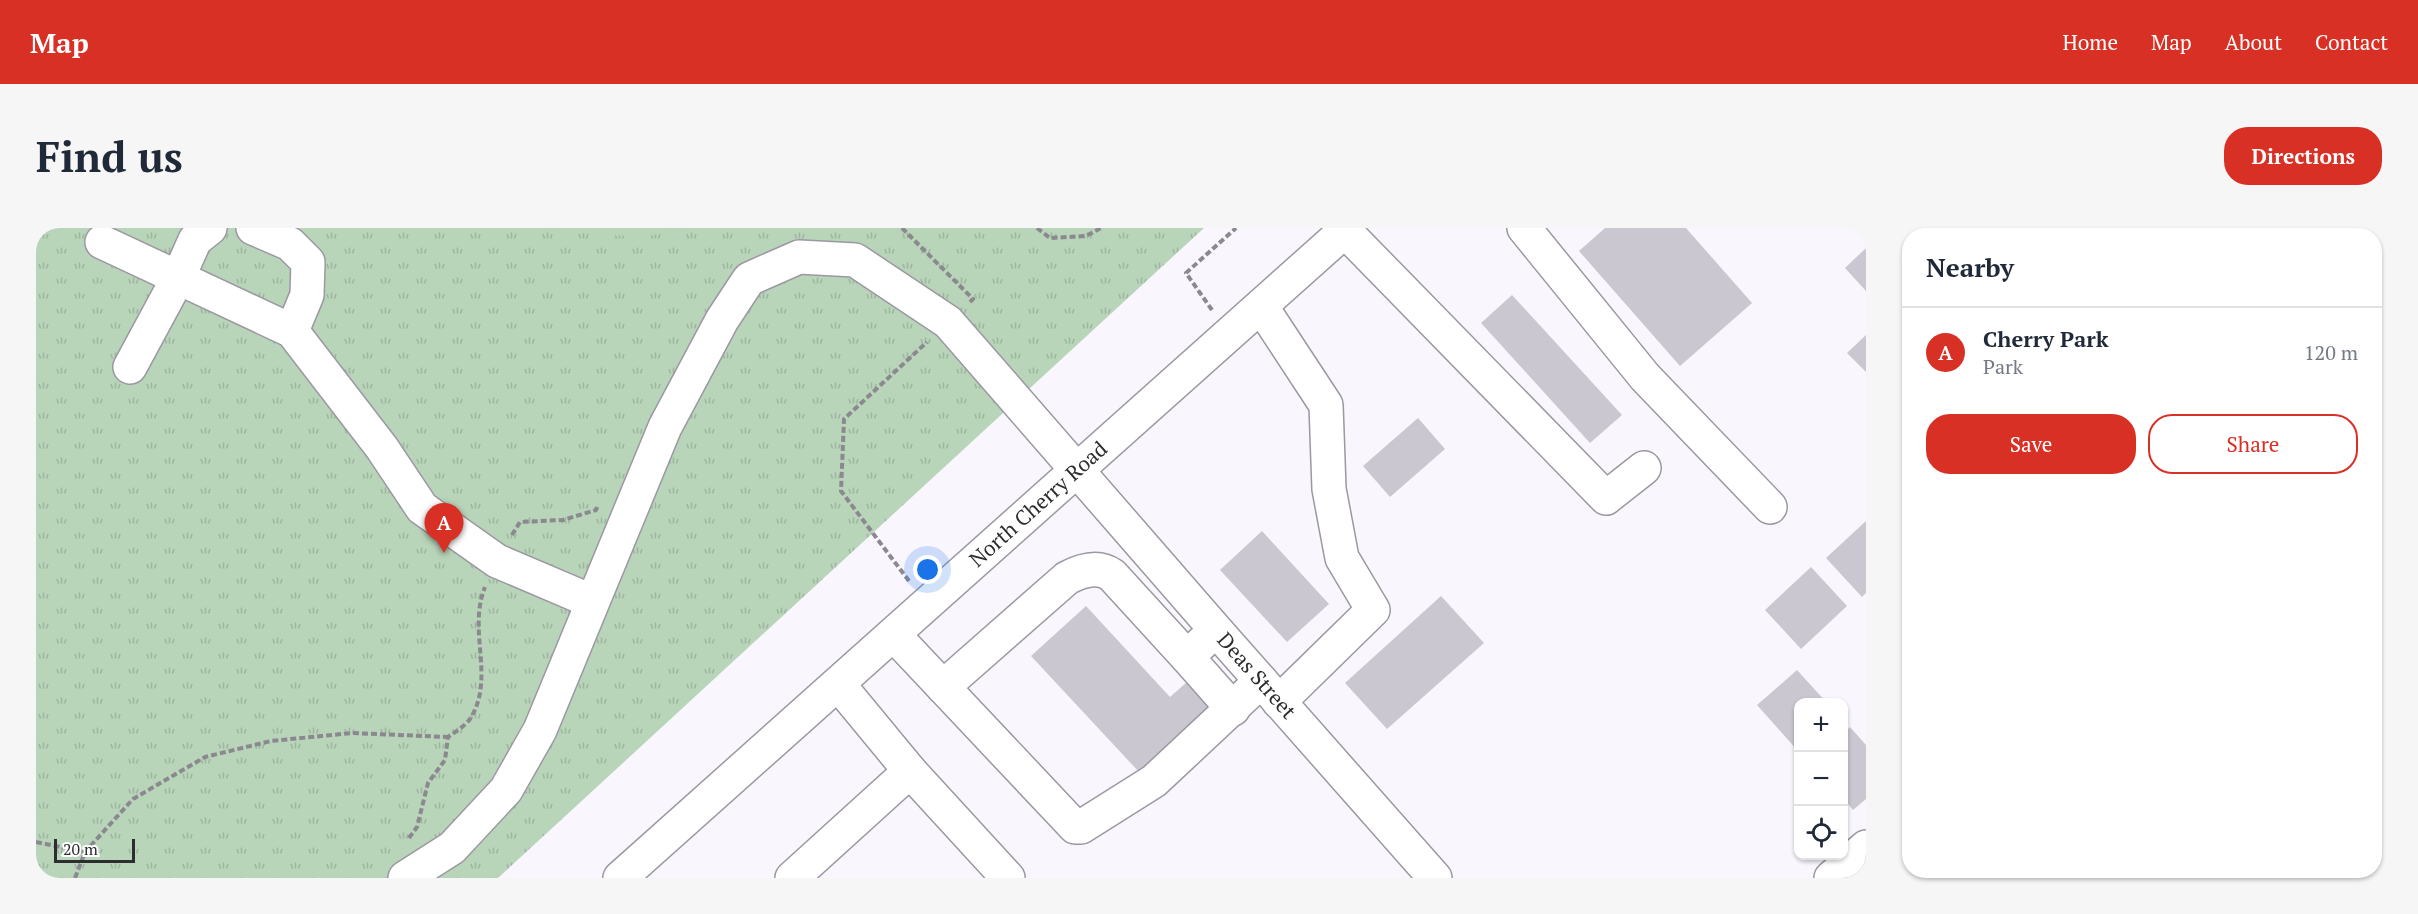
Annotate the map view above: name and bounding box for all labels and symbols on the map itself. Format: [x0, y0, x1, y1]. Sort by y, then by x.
street label: North Cherry Road [963, 434, 1113, 573]
pin: A [424, 504, 464, 553]
your location [913, 555, 942, 584]
street label: Deas Street [1212, 626, 1303, 724]
scale bar [54, 836, 135, 864]

